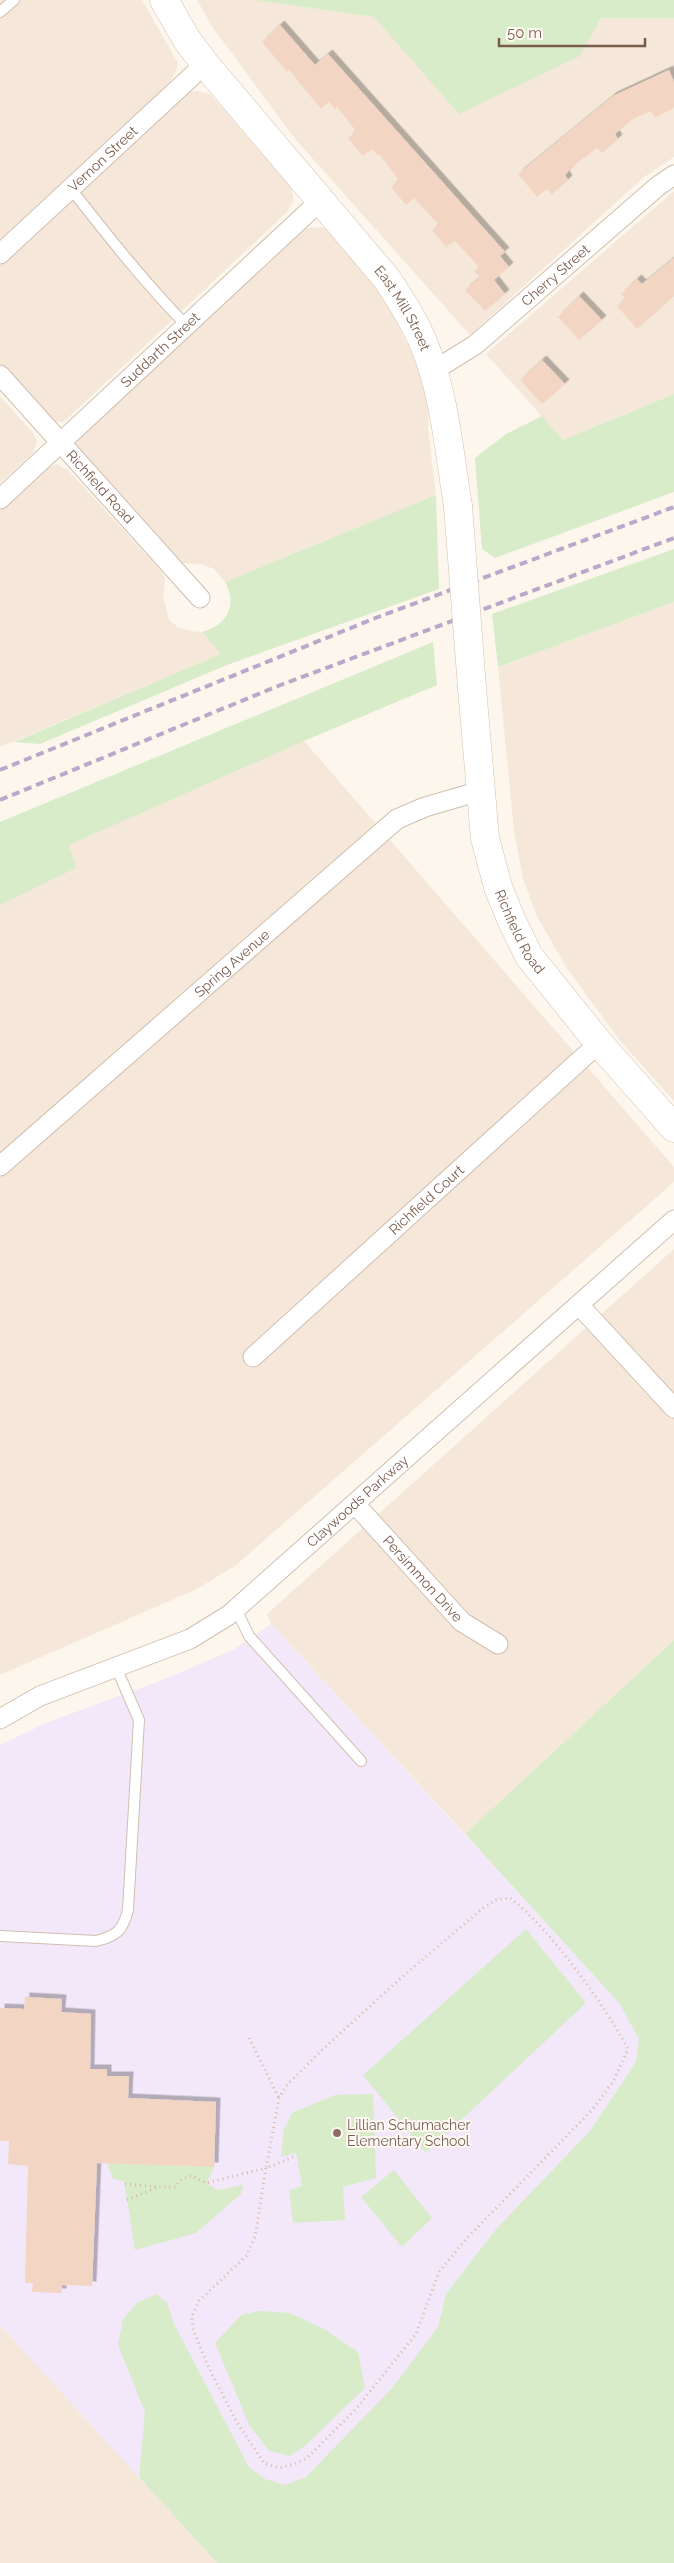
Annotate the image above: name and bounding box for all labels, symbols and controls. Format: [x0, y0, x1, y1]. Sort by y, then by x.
scale bar [499, 15, 645, 47]
text: 50 m [507, 24, 542, 42]
street label: Vernon Street [65, 123, 141, 195]
street label: Cherry Street [518, 241, 593, 309]
street label: East Mill Street [371, 262, 434, 353]
street label: Suddarth Street [117, 309, 203, 390]
street label: Richfield Road [63, 447, 137, 527]
street label: Richfield Road [492, 887, 548, 977]
street label: Spring Avenue [191, 926, 273, 1000]
street label: Richfield Court [386, 1162, 467, 1238]
street label: Claywoods Parkway [303, 1452, 412, 1550]
street label: Persimmon Drive [380, 1532, 466, 1625]
place label: Lillian Schumacher Elementary School [347, 2117, 470, 2149]
marker: Lillian Schumacher Elementary School [331, 2127, 343, 2139]

